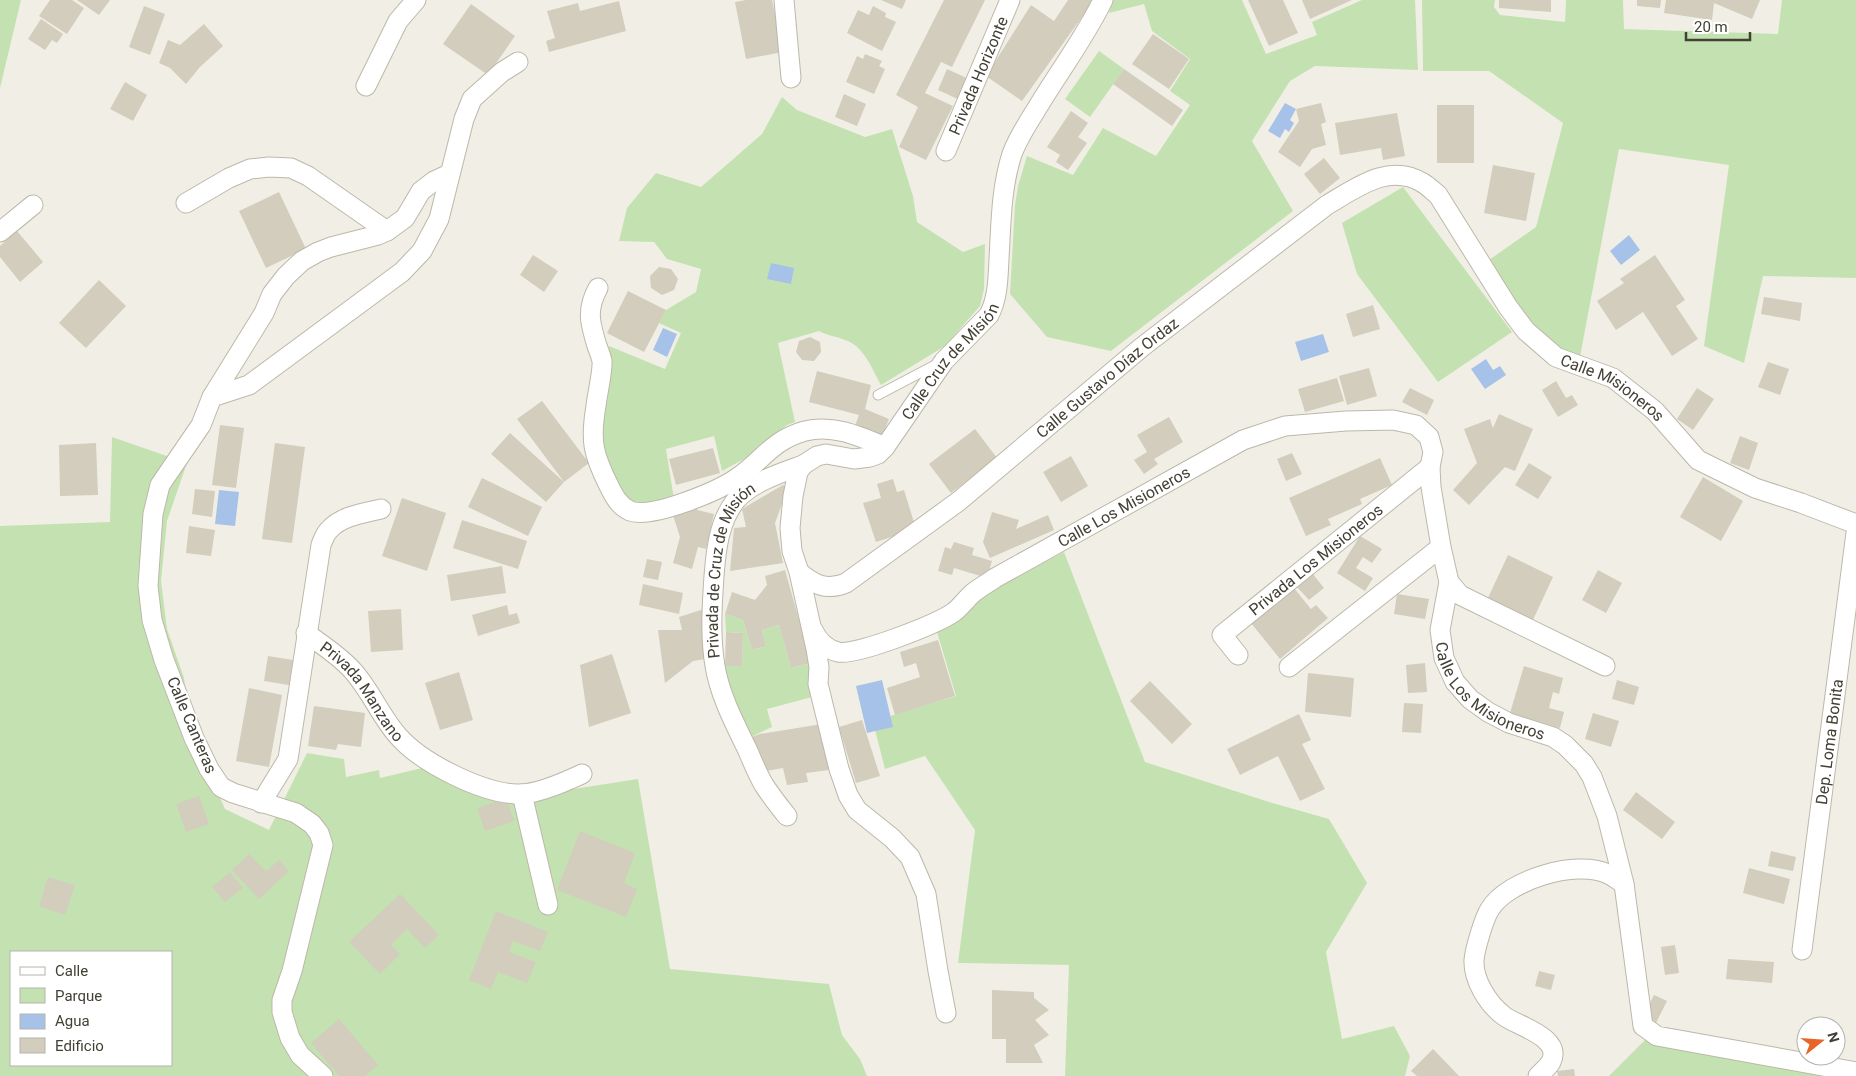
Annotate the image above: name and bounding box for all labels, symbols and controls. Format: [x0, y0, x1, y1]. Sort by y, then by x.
scale bar [1686, 10, 1750, 42]
street label: Privada Horizonte [945, 13, 1011, 138]
text: 20 m [1694, 18, 1728, 36]
street label: Calle Cruz de Misión [897, 301, 1003, 423]
street label: Calle Gustavo Díaz Ordaz [1032, 313, 1182, 442]
street label: Calle Misioneros [1558, 350, 1669, 425]
street label: Calle Los Misioneros [1054, 462, 1193, 551]
street label: Privada de Cruz de Misión [702, 478, 758, 659]
street label: Privada Los Misioneros [1245, 500, 1386, 619]
street label: Privada Manzano [317, 637, 408, 745]
street label: Calle Los Misioneros [1432, 641, 1547, 743]
street label: Calle Canteras [163, 674, 221, 776]
street label: Dep. Loma Bonita [1811, 678, 1847, 806]
legend [10, 951, 172, 1066]
text: Calle [55, 962, 88, 980]
text: Parque [55, 987, 102, 1005]
text: Agua [55, 1012, 90, 1030]
north arrow [1796, 1016, 1846, 1066]
text: N [1824, 1030, 1843, 1044]
text: Edificio [55, 1037, 104, 1055]

